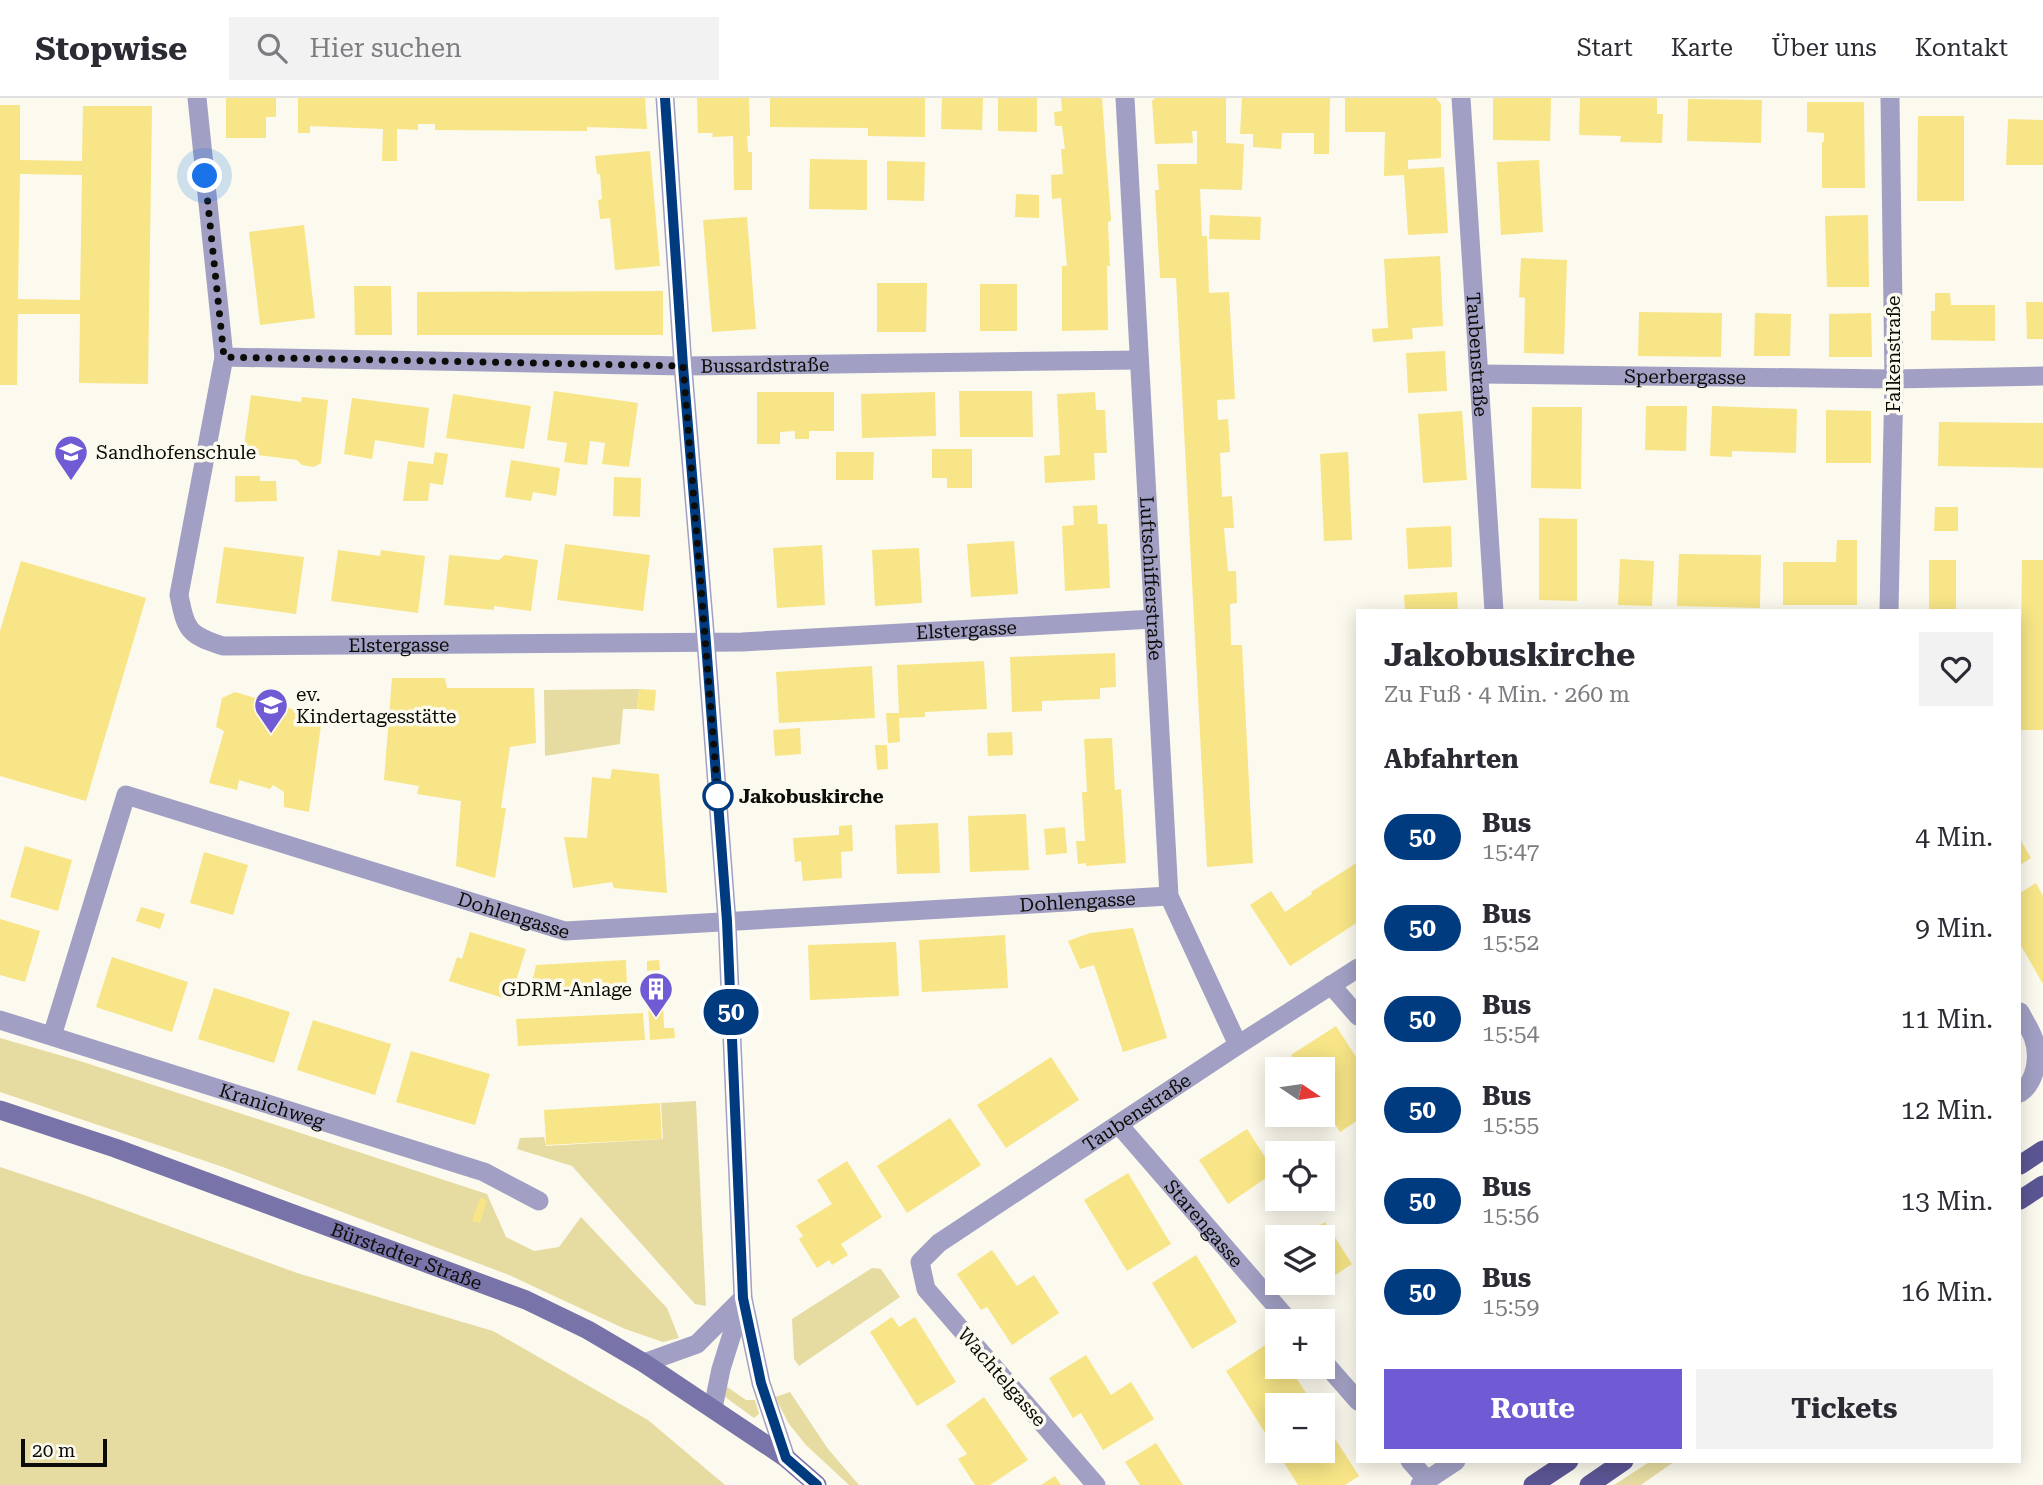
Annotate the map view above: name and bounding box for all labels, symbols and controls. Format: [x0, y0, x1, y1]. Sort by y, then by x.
search box [229, 17, 719, 80]
text: Stopwise [35, 29, 187, 68]
icon: search [253, 29, 291, 67]
text: Hier suchen [309, 33, 462, 63]
text: Start [1577, 34, 1633, 62]
text: Karte [1671, 34, 1733, 62]
text: Über uns [1771, 34, 1877, 62]
text: Kontakt [1915, 34, 2008, 62]
your location [187, 158, 222, 193]
street label: Taubenstraße [1462, 291, 1493, 418]
street label: Falkenstraße [1882, 295, 1905, 413]
street label: Bussardstraße [700, 353, 829, 377]
street label: Sperbergasse [1624, 364, 1746, 389]
school or university icon: Sandhofenschule [52, 433, 90, 482]
place label: Sandhofenschule [96, 441, 256, 464]
street label: Luftschifferstraße [1135, 495, 1168, 661]
street label: Elstergasse [915, 615, 1018, 644]
button: heart [1919, 632, 1993, 706]
street label: Elstergasse [348, 633, 449, 657]
text: Jakobuskirche [1384, 635, 1635, 674]
text: Zu Fuß · 4 Min. · 260 m [1384, 681, 1630, 708]
place label: ev. Kindertagesstätte [296, 683, 457, 728]
school or university icon: ev. Kindertagesstätte [252, 686, 290, 735]
text: Abfahrten [1384, 744, 1519, 774]
marker: Jakobuskirche [703, 781, 733, 811]
place label: Jakobuskirche [739, 785, 884, 808]
text: Bus [1482, 808, 1531, 838]
text: 4 Min. [1915, 822, 1993, 852]
text: 50 [1409, 823, 1436, 851]
text: 15:47 [1482, 838, 1539, 865]
street label: Dohlengasse [1019, 886, 1136, 916]
street label: Dohlengasse [455, 887, 573, 943]
text: Bus [1482, 899, 1531, 929]
text: 9 Min. [1915, 913, 1993, 943]
text: 50 [1409, 914, 1436, 942]
text: 15:52 [1482, 929, 1539, 956]
building icon: GDRM-Anlage [637, 970, 675, 1019]
place label: GDRM-Anlage [502, 978, 632, 1001]
line badge: 50 [700, 989, 762, 1035]
text: Bus [1482, 990, 1531, 1020]
text: 50 [718, 998, 744, 1026]
text: 11 Min. [1901, 1004, 1993, 1034]
text: 50 [1409, 1005, 1436, 1033]
text: 15:54 [1482, 1020, 1539, 1047]
north arrow [1265, 1057, 1335, 1127]
map controls [1265, 1057, 1335, 1463]
street label: Taubenstraße [1078, 1068, 1195, 1156]
street label: Kranichweg [216, 1078, 328, 1133]
text: Bus [1482, 1081, 1531, 1111]
text: 12 Min. [1901, 1095, 1993, 1125]
text: 50 [1409, 1096, 1436, 1124]
text: 15:55 [1482, 1111, 1539, 1138]
button: locate [1265, 1141, 1335, 1211]
text: Bus [1482, 1172, 1531, 1202]
street label: Starengasse [1160, 1175, 1248, 1272]
text: 13 Min. [1901, 1186, 1993, 1216]
text: 50 [1409, 1187, 1436, 1215]
text: 15:56 [1482, 1202, 1539, 1229]
street label: Bürstadter Straße [328, 1217, 485, 1294]
button: layers [1265, 1225, 1335, 1295]
text: Bus [1482, 1263, 1531, 1293]
text: 16 Min. [1901, 1277, 1993, 1307]
text: 50 [1409, 1278, 1436, 1306]
text: 15:59 [1482, 1293, 1539, 1320]
button: + [1265, 1309, 1335, 1379]
street label: Wachtelgasse [953, 1323, 1051, 1431]
button: Route [1384, 1369, 1682, 1449]
button: Tickets [1696, 1369, 1993, 1449]
button: − [1265, 1393, 1335, 1463]
scale bar [21, 1436, 107, 1468]
text: 20 m [32, 1439, 75, 1462]

